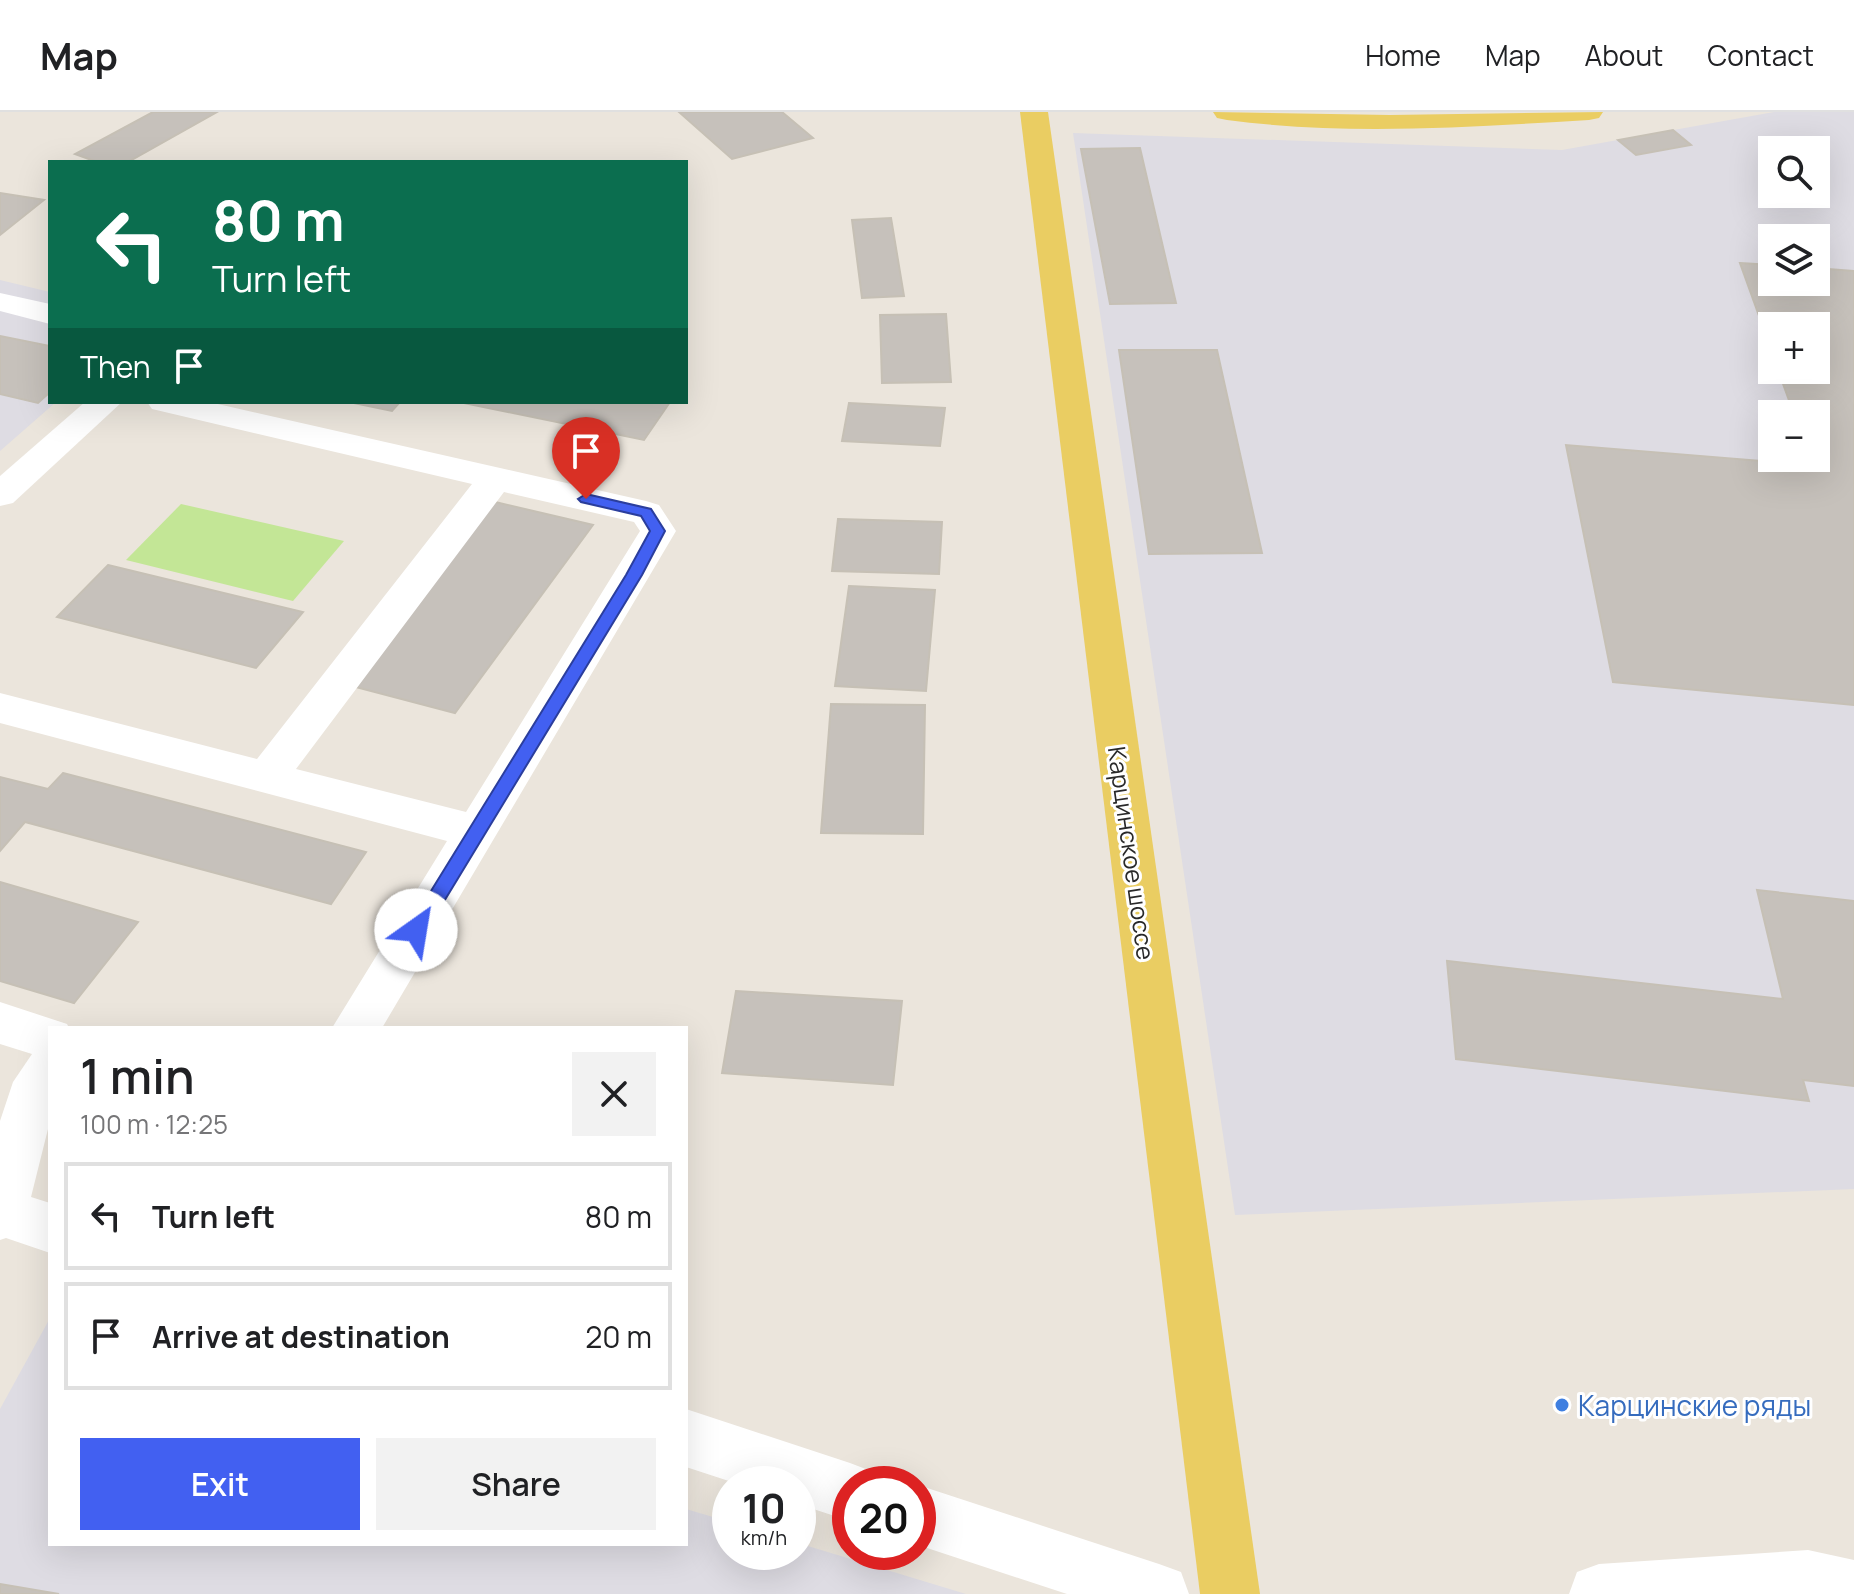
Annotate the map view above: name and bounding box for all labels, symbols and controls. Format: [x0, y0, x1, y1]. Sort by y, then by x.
text: Map [40, 29, 118, 81]
text: Home [1365, 36, 1441, 74]
text: Map [1485, 36, 1541, 74]
text: About [1585, 36, 1663, 74]
text: Contact [1707, 36, 1814, 74]
map controls [1758, 136, 1830, 472]
button: search [1758, 136, 1830, 208]
text: 80 m [212, 181, 345, 258]
icon: left [80, 192, 184, 296]
button: layers [1758, 224, 1830, 296]
text: Turn left [212, 254, 351, 303]
button: + [1758, 312, 1830, 384]
icon: arrive [167, 344, 211, 388]
text: Then [80, 346, 151, 387]
button: − [1758, 400, 1830, 472]
pin [552, 417, 620, 499]
icon: arrive [564, 429, 608, 473]
street label: Карцинское шоссе [1101, 744, 1163, 962]
position arrow [374, 888, 458, 972]
text: 1 min [80, 1043, 194, 1108]
button: close [572, 1052, 656, 1136]
text: 100 m · 12:25 [80, 1106, 228, 1142]
icon: left [84, 1194, 128, 1238]
text: Turn left [152, 1196, 275, 1237]
text: 80 m [585, 1196, 652, 1237]
icon: arrive [84, 1314, 128, 1358]
text: Arrive at destination [152, 1316, 450, 1357]
text: 20 m [585, 1316, 652, 1357]
place label: Карцинские ряды [1578, 1386, 1811, 1424]
marker: Карцинские ряды [1553, 1396, 1571, 1414]
button: Exit [80, 1438, 360, 1530]
button: Share [376, 1438, 656, 1530]
speed limit sign: 20 [832, 1466, 936, 1570]
text: 10 [742, 1480, 786, 1535]
text: km/h [741, 1524, 787, 1551]

